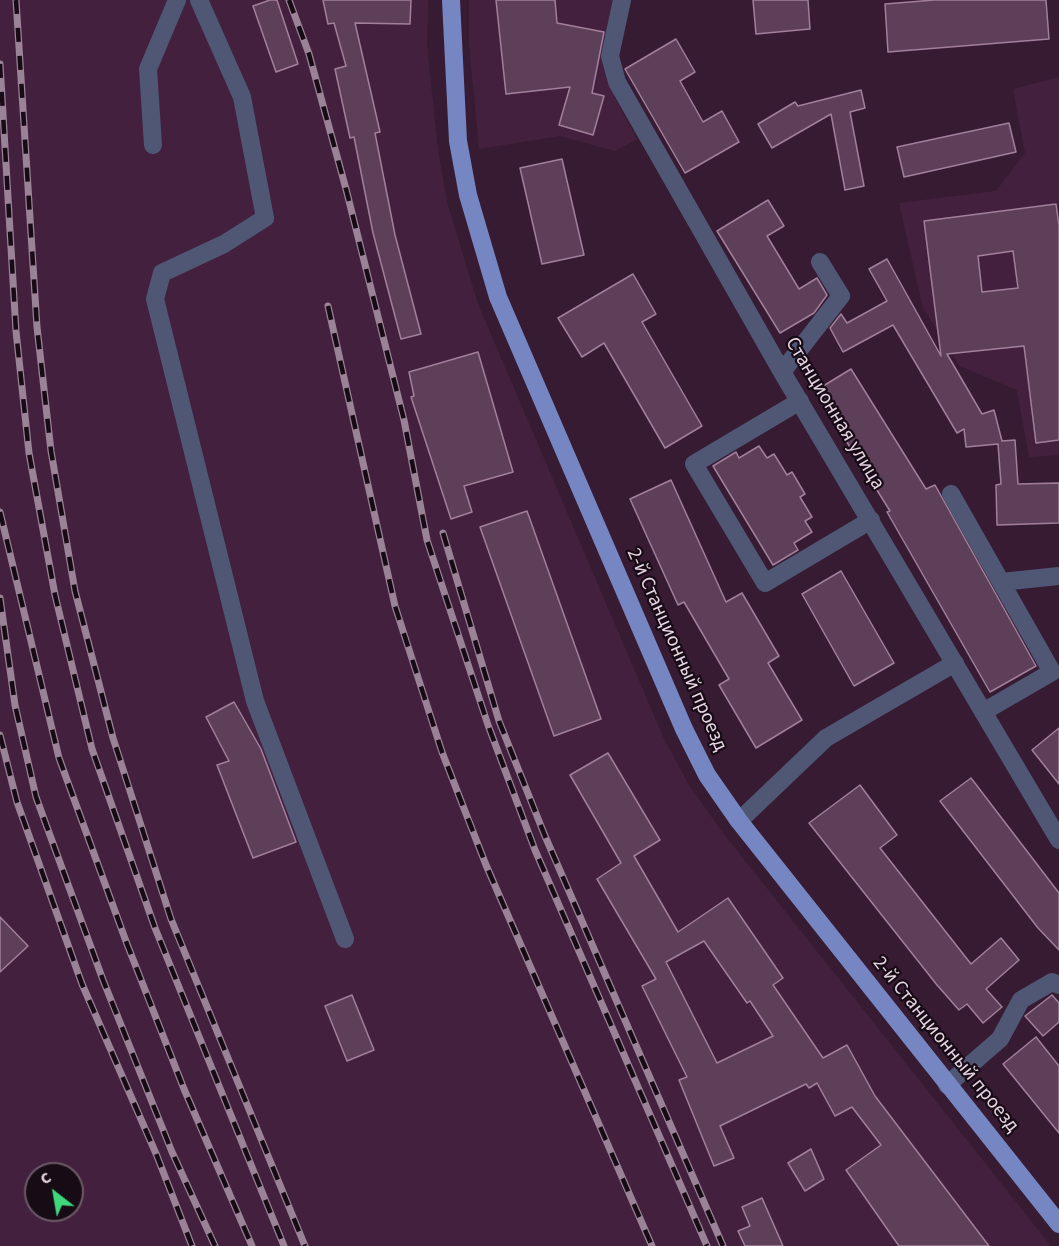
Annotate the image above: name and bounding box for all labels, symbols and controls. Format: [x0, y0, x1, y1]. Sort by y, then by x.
street label: Станционная улица [779, 333, 889, 495]
street label: 2-й Станционный проезд [620, 545, 732, 755]
street label: 2-й Станционный проезд [867, 952, 1023, 1138]
north arrow [24, 1162, 84, 1222]
text: С [36, 1166, 55, 1190]

